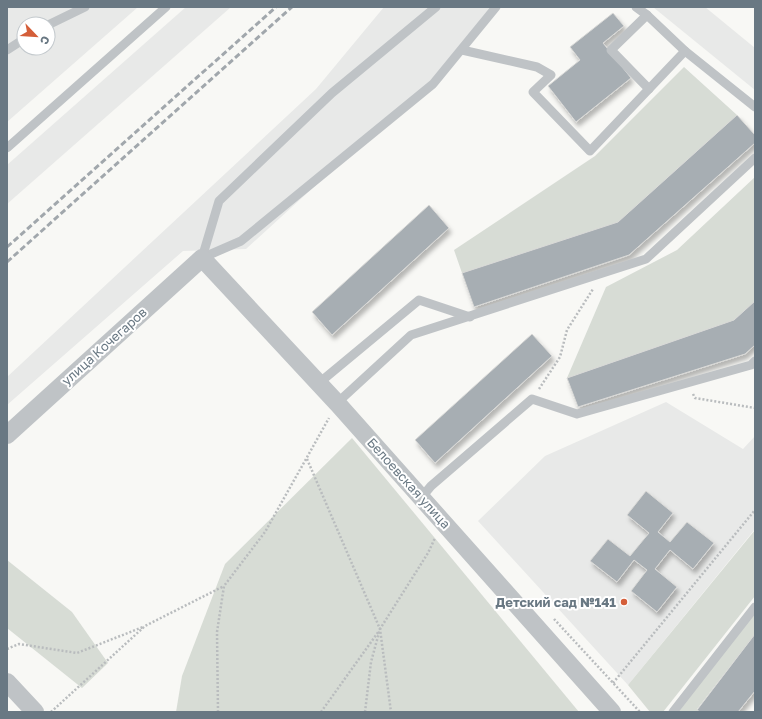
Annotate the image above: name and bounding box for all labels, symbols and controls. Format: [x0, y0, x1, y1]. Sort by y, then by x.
north arrow [16, 16, 56, 56]
text: С [38, 34, 53, 47]
street label: улица Кочегаров [58, 304, 150, 388]
street label: Белоевская улица [364, 434, 454, 532]
place label: Детский сад №141 [496, 594, 616, 610]
marker: Детский сад №141 [619, 597, 629, 607]

